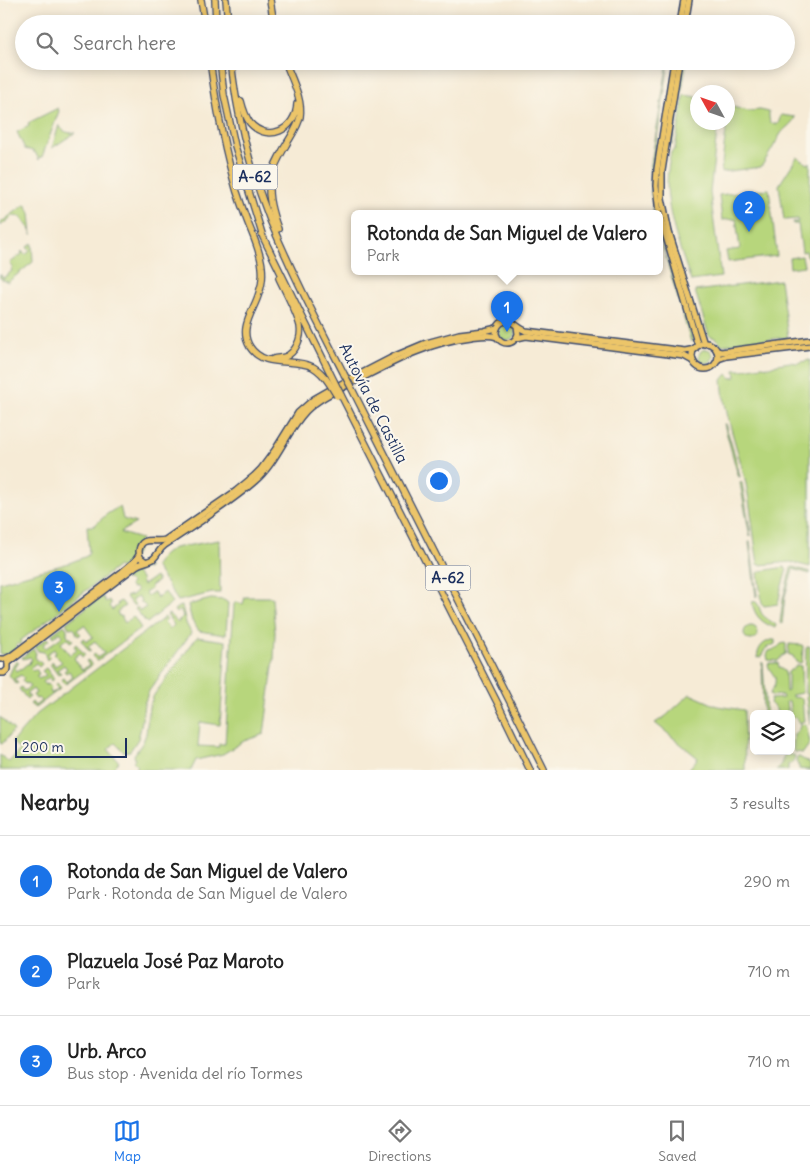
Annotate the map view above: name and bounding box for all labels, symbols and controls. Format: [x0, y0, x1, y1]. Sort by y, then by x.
search box [15, 15, 795, 70]
icon: search [33, 29, 61, 57]
text: Search here [73, 31, 176, 55]
north arrow [690, 85, 735, 130]
road number: A-62 [232, 164, 278, 190]
pin: 2 [733, 191, 765, 232]
popup [351, 210, 663, 275]
text: Rotonda de San Miguel de Valero [367, 221, 647, 245]
text: Park [367, 245, 400, 265]
pin: 1 [491, 291, 523, 332]
street label: Autovía de Castilla [335, 340, 413, 466]
your location [426, 468, 452, 494]
road number: A-62 [426, 566, 470, 590]
pin: 3 [43, 571, 75, 612]
map controls [750, 710, 795, 755]
button: layers [750, 710, 795, 755]
scale bar [15, 735, 128, 758]
text: 200 m [22, 738, 64, 756]
text: Nearby [20, 789, 90, 816]
text: 3 results [730, 793, 790, 813]
text: Rotonda de San Miguel de Valero [67, 859, 348, 883]
text: 1 [33, 871, 39, 891]
text: 290 m [744, 871, 790, 891]
text: Park · Rotonda de San Miguel de Valero [67, 883, 348, 903]
text: Plazuela José Paz Maroto [67, 949, 284, 973]
text: 2 [32, 961, 40, 981]
text: 710 m [747, 961, 790, 981]
text: Park [67, 973, 100, 993]
text: Urb. Arco [67, 1039, 146, 1063]
text: 3 [31, 1051, 41, 1071]
text: 710 m [747, 1051, 790, 1071]
text: Bus stop · Avenida del río Tormes [67, 1063, 303, 1083]
tab: Map [113, 1117, 141, 1165]
tab: Directions [368, 1117, 431, 1165]
tab: Saved [658, 1117, 697, 1165]

